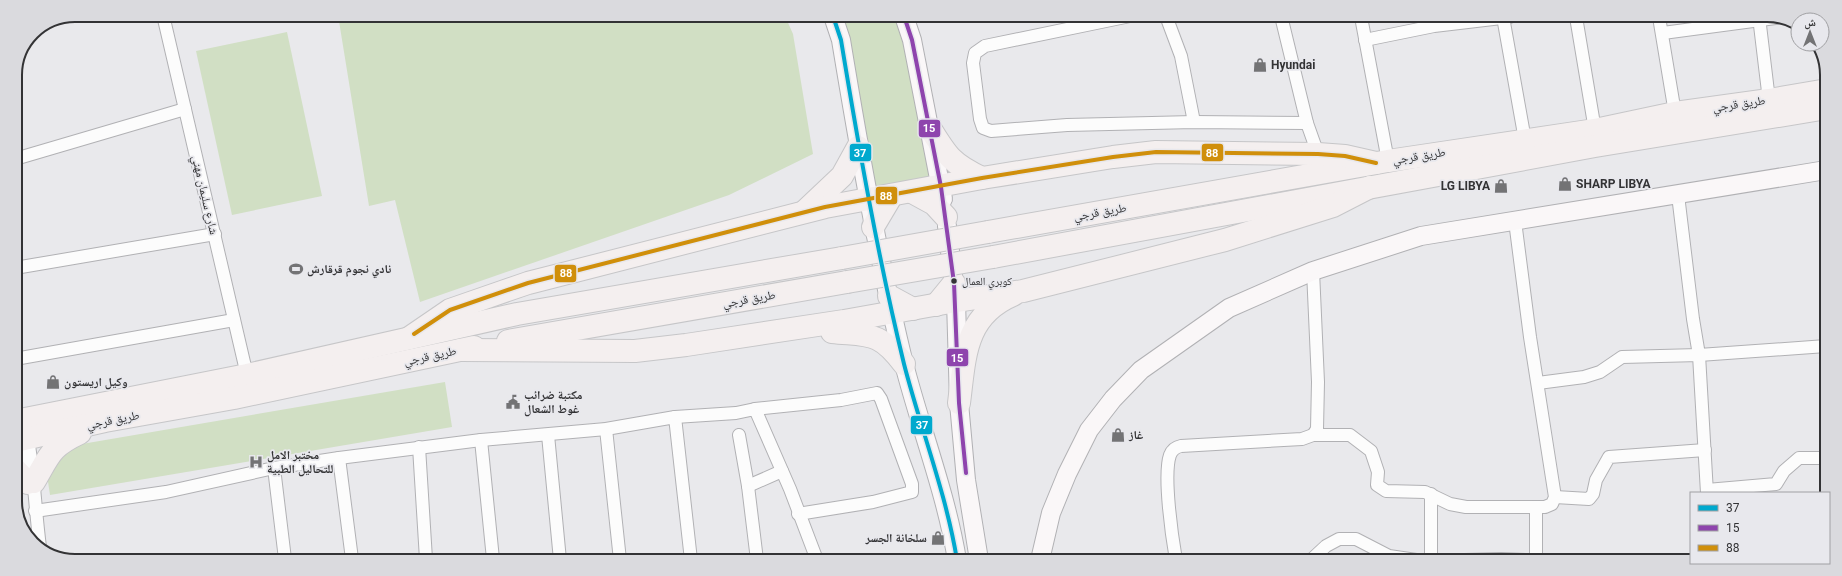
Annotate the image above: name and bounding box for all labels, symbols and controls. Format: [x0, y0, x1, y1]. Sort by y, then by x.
north arrow [1790, 12, 1830, 52]
text: ش [1804, 16, 1816, 30]
shop icon: Hyundai [1252, 57, 1268, 73]
place label: Hyundai [1271, 58, 1315, 72]
street label: طريق قرجي [1712, 93, 1767, 118]
line badge: 15 [918, 119, 941, 138]
text: 15 [923, 122, 935, 135]
line badge: 37 [849, 143, 872, 162]
line badge: 88 [1201, 143, 1224, 162]
street label: طريق قرجي [1392, 145, 1447, 170]
text: 37 [854, 147, 866, 160]
text: 88 [1206, 147, 1218, 160]
street label: شارع سليمان مهني [186, 154, 221, 237]
shop icon: SHARP LIBYA [1557, 176, 1573, 192]
place label: SHARP LIBYA [1576, 177, 1651, 191]
shop icon: LG LIBYA [1493, 178, 1509, 194]
place label: LG LIBYA [1441, 179, 1491, 193]
line badge: 88 [875, 186, 898, 205]
text: 88 [880, 190, 892, 203]
street label: طريق قرجي [1073, 200, 1128, 227]
sports icon: نادي نجوم قرقارش [288, 261, 304, 277]
place label: نادي نجوم قرقارش [307, 262, 391, 279]
line badge: 88 [554, 264, 577, 283]
text: 88 [560, 267, 572, 280]
place label: كوبري العمال [962, 275, 1013, 290]
marker: كوبري العمال [949, 276, 959, 286]
street label: طريق قرجي [722, 287, 777, 314]
street label: طريق قرجي [402, 344, 458, 371]
line badge: 15 [946, 348, 969, 367]
text: 15 [951, 352, 963, 365]
shop icon: وكيل اريستون [45, 374, 61, 390]
place label: وكيل اريستون [64, 375, 128, 390]
place label: مكتبة ضرائب غوط الشعال [524, 388, 583, 417]
public building icon: مكتبة ضرائب غوط الشعال [505, 394, 521, 410]
street label: طريق قرجي [85, 408, 141, 435]
line badge: 37 [910, 415, 933, 435]
text: 37 [916, 419, 928, 432]
shop icon: غاز [1110, 427, 1126, 443]
place label: غاز [1128, 428, 1143, 442]
place label: مختبر الامل للتحاليل الطبية [267, 448, 333, 477]
hospital icon: مختبر الامل للتحاليل الطبية [248, 454, 264, 470]
legend [1690, 492, 1830, 564]
text: 37 [1726, 501, 1740, 515]
text: 15 [1726, 521, 1740, 535]
shop icon: سلخانة الجسر [930, 530, 946, 546]
place label: سلخانة الجسر [864, 531, 927, 545]
text: 88 [1726, 541, 1740, 555]

